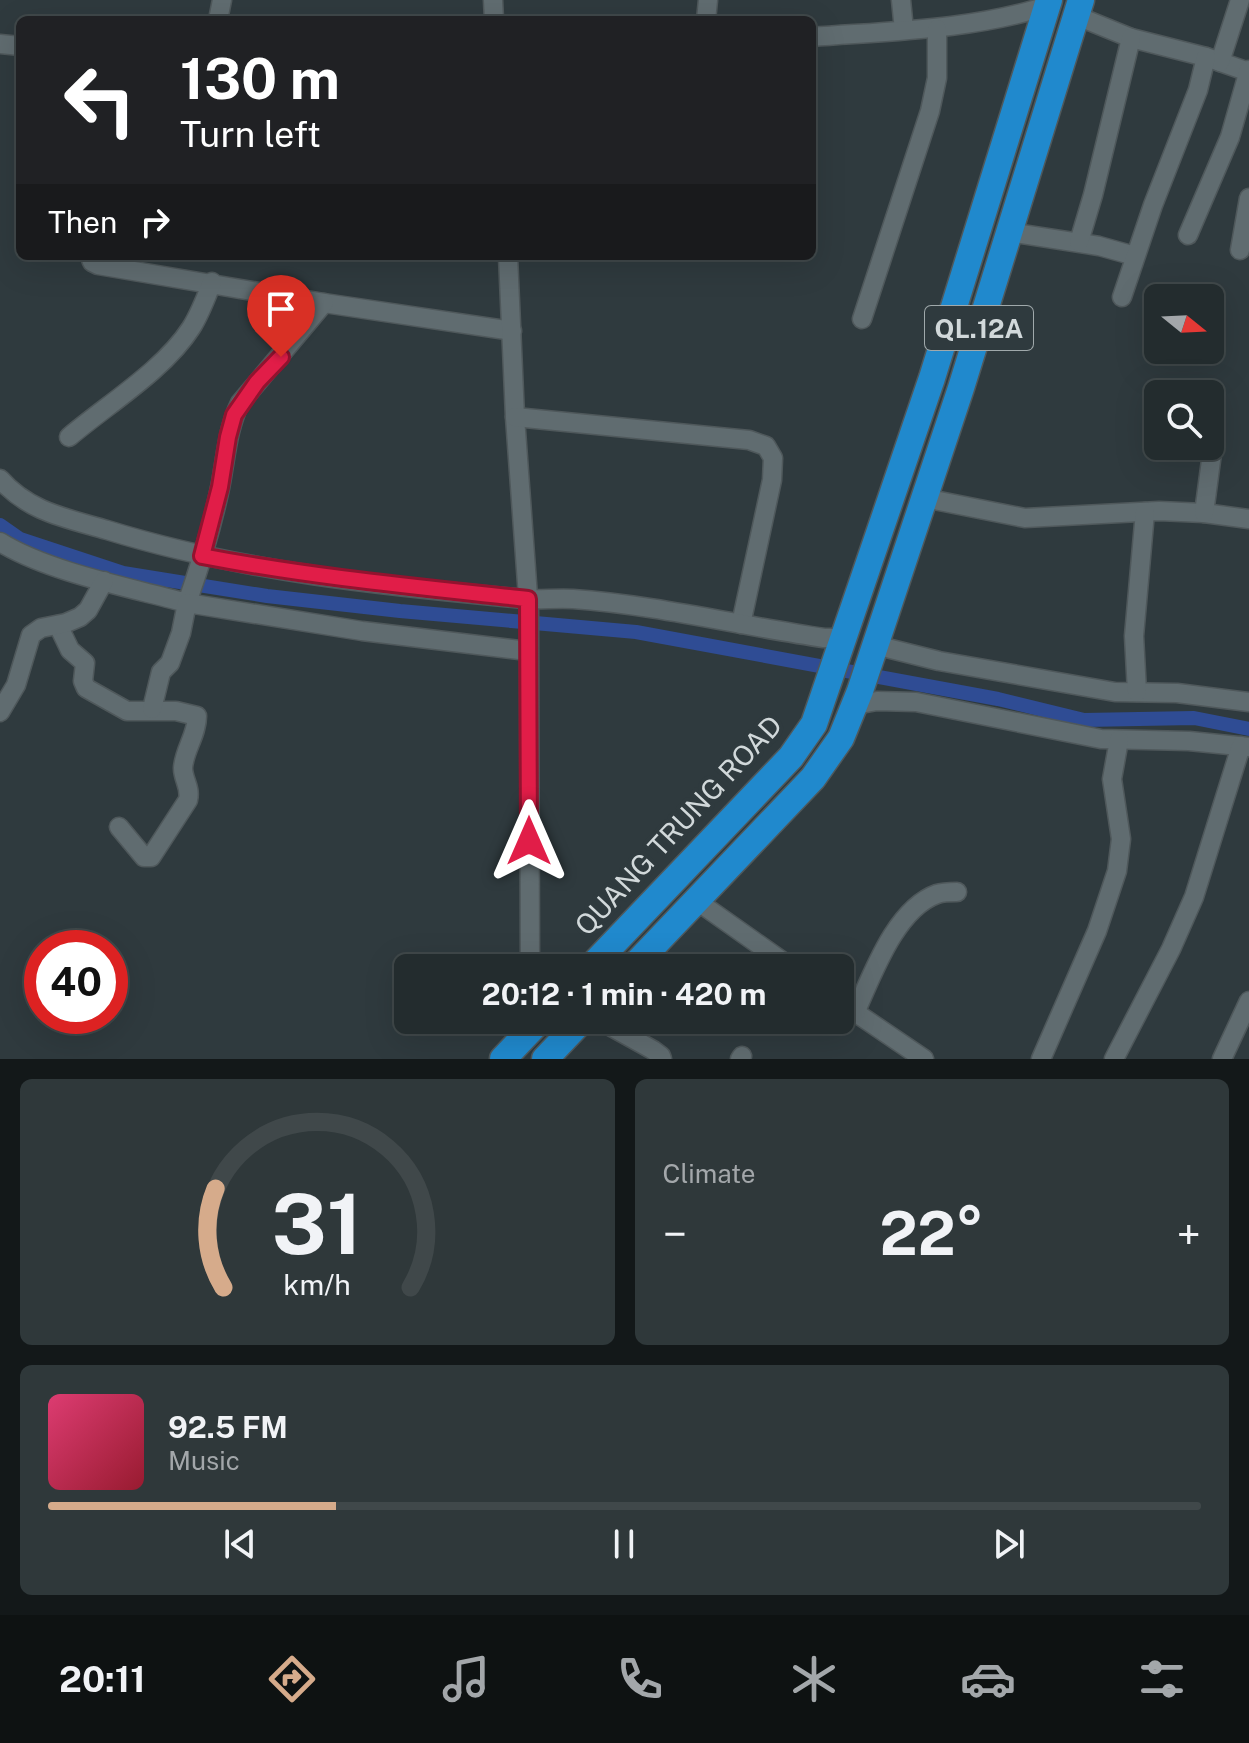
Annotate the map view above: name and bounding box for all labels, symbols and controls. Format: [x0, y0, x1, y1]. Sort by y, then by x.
text: 130 m [180, 46, 340, 112]
icon: left [48, 48, 152, 152]
text: Turn left [180, 113, 321, 155]
icon: right [133, 200, 177, 244]
text: Then [48, 204, 117, 240]
pin [247, 275, 315, 357]
north arrow [1144, 284, 1224, 364]
map controls [1144, 284, 1224, 460]
icon: arrive [259, 287, 303, 331]
road number: QL.12A [925, 306, 1033, 350]
button: search [1144, 380, 1224, 460]
street label: QUANG TRUNG ROAD [568, 708, 788, 942]
position arrow [487, 799, 571, 883]
speed limit sign: 40 [24, 930, 128, 1034]
text: 20:12 · 1 min · 420 m [482, 976, 766, 1012]
text: Climate [663, 1158, 756, 1189]
text: 31 [272, 1175, 363, 1273]
text: 22° [879, 1198, 984, 1269]
text: − [663, 1208, 687, 1260]
text: + [1177, 1208, 1201, 1260]
text: km/h [284, 1268, 351, 1301]
text: 92.5 FM [168, 1409, 288, 1445]
text: Music [168, 1445, 240, 1476]
icon: previous [218, 1522, 262, 1566]
icon: pause [602, 1522, 646, 1566]
icon: next [987, 1522, 1031, 1566]
icon: directions [264, 1651, 320, 1707]
icon: music [438, 1651, 494, 1707]
icon: phone [612, 1651, 668, 1707]
icon: climate [786, 1651, 842, 1707]
icon: car [960, 1651, 1016, 1707]
icon: filters [1134, 1651, 1190, 1707]
text: 20:11 [59, 1658, 146, 1700]

